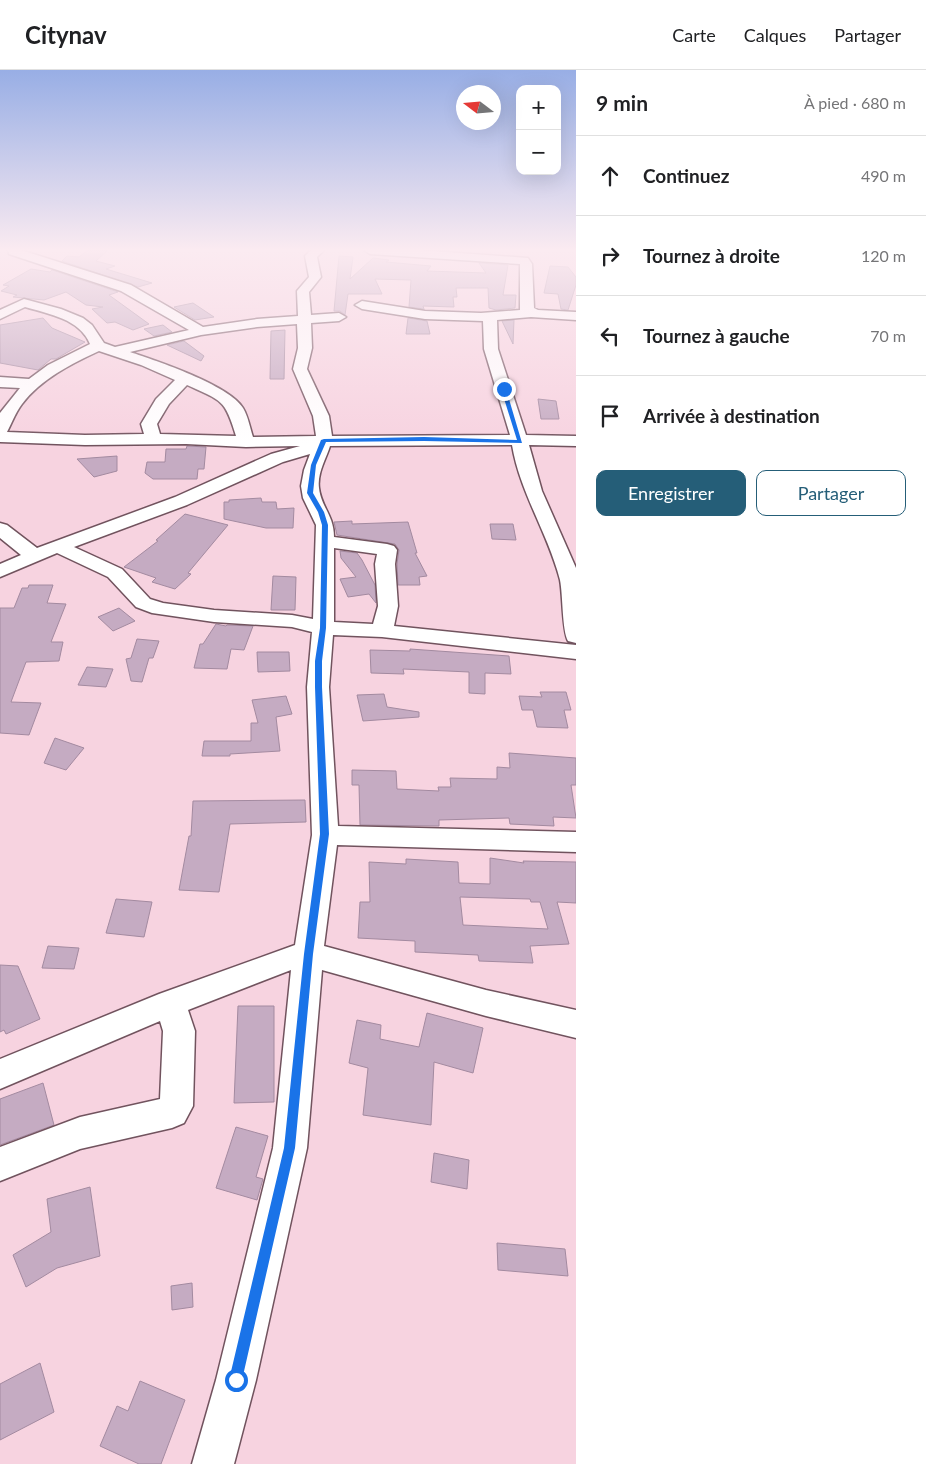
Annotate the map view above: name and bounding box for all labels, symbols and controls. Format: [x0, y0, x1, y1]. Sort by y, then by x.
text: Citynav [25, 20, 107, 49]
text: Carte [672, 24, 716, 46]
text: Calques [744, 24, 806, 46]
text: Partager [834, 24, 901, 46]
north arrow [456, 85, 501, 130]
map controls [516, 85, 561, 175]
button: + [516, 85, 561, 130]
text: 9 min [596, 90, 648, 115]
text: À pied · 680 m [804, 93, 906, 112]
button: − [516, 130, 561, 175]
icon: ahead [596, 162, 624, 190]
text: Continuez [643, 164, 729, 187]
text: 490 m [861, 166, 906, 185]
icon: right [596, 242, 624, 270]
text: Tournez à droite [643, 244, 780, 267]
text: 120 m [861, 246, 906, 265]
icon: left [596, 322, 624, 350]
text: Tournez à gauche [643, 324, 790, 347]
text: 70 m [870, 326, 906, 345]
route end [493, 378, 516, 401]
icon: arrive [596, 402, 624, 430]
text: Arrivée à destination [643, 404, 820, 427]
button: Enregistrer [596, 470, 746, 516]
button: Partager [756, 470, 906, 516]
route start [225, 1369, 248, 1392]

